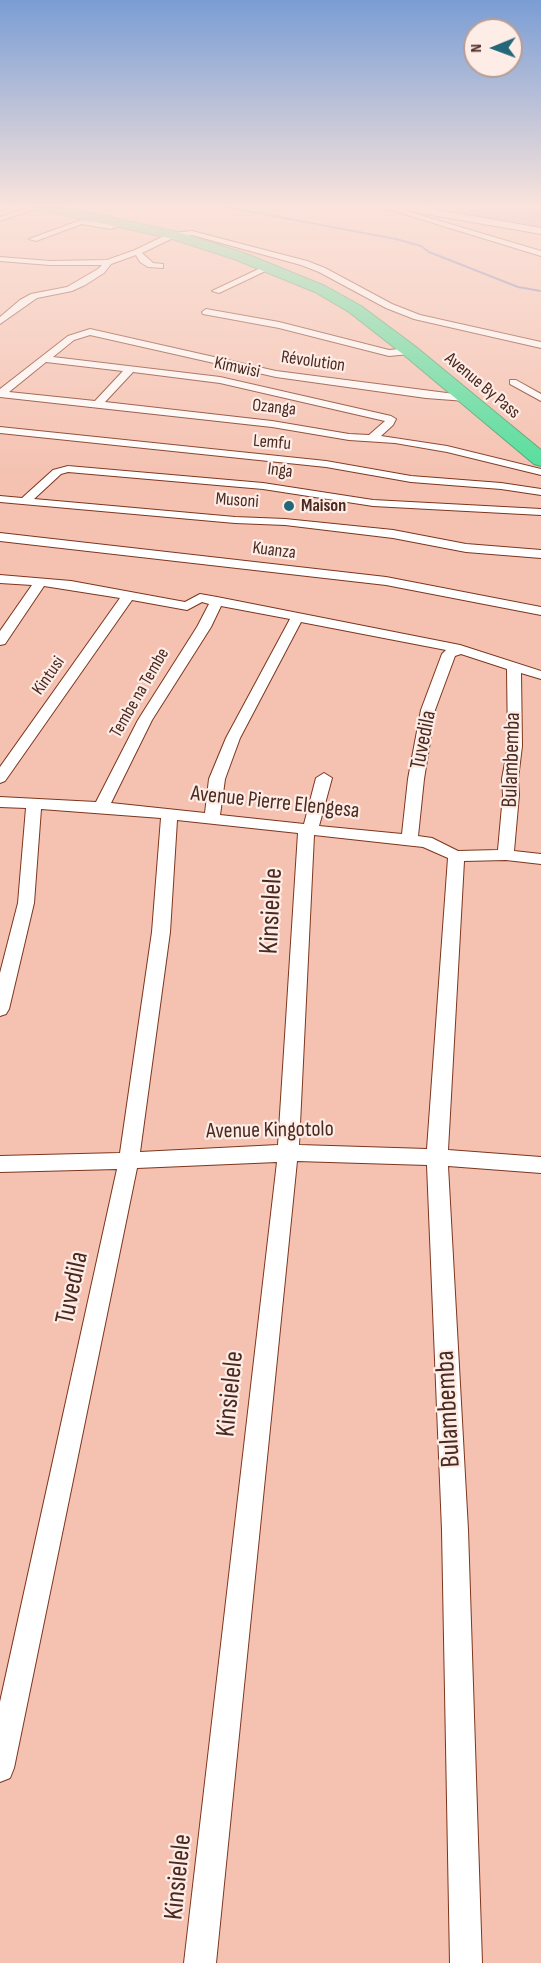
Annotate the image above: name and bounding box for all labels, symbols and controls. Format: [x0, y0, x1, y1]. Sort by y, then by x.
north arrow [463, 18, 523, 78]
text: N [467, 44, 486, 53]
street label: Révolution [280, 347, 346, 377]
street label: Avenue By Pass [440, 348, 524, 424]
street label: Kimwisi [212, 353, 262, 383]
street label: Ozanga [251, 395, 297, 421]
street label: Lemfu [252, 431, 292, 455]
street label: Inga [266, 459, 294, 483]
street label: Musoni [215, 489, 259, 513]
place label: Maison [301, 495, 346, 517]
marker: Maison [282, 499, 296, 513]
street label: Kuanza [251, 538, 297, 564]
street label: Tembe na Tembe [106, 644, 174, 742]
street label: Kintusi [28, 653, 70, 699]
street label: Tuvedila [405, 708, 443, 772]
street label: Bulambemba [497, 712, 527, 808]
street label: Avenue Pierre Elengesa [189, 781, 361, 825]
street label: Kinsielele [254, 867, 290, 955]
street label: Avenue Kingotolo [206, 1117, 334, 1145]
street label: Tuvedila [50, 1249, 96, 1327]
street label: Kinsielele [210, 1349, 252, 1439]
street label: Bulambemba [430, 1350, 468, 1468]
street label: Kinsielele [158, 1832, 200, 1922]

